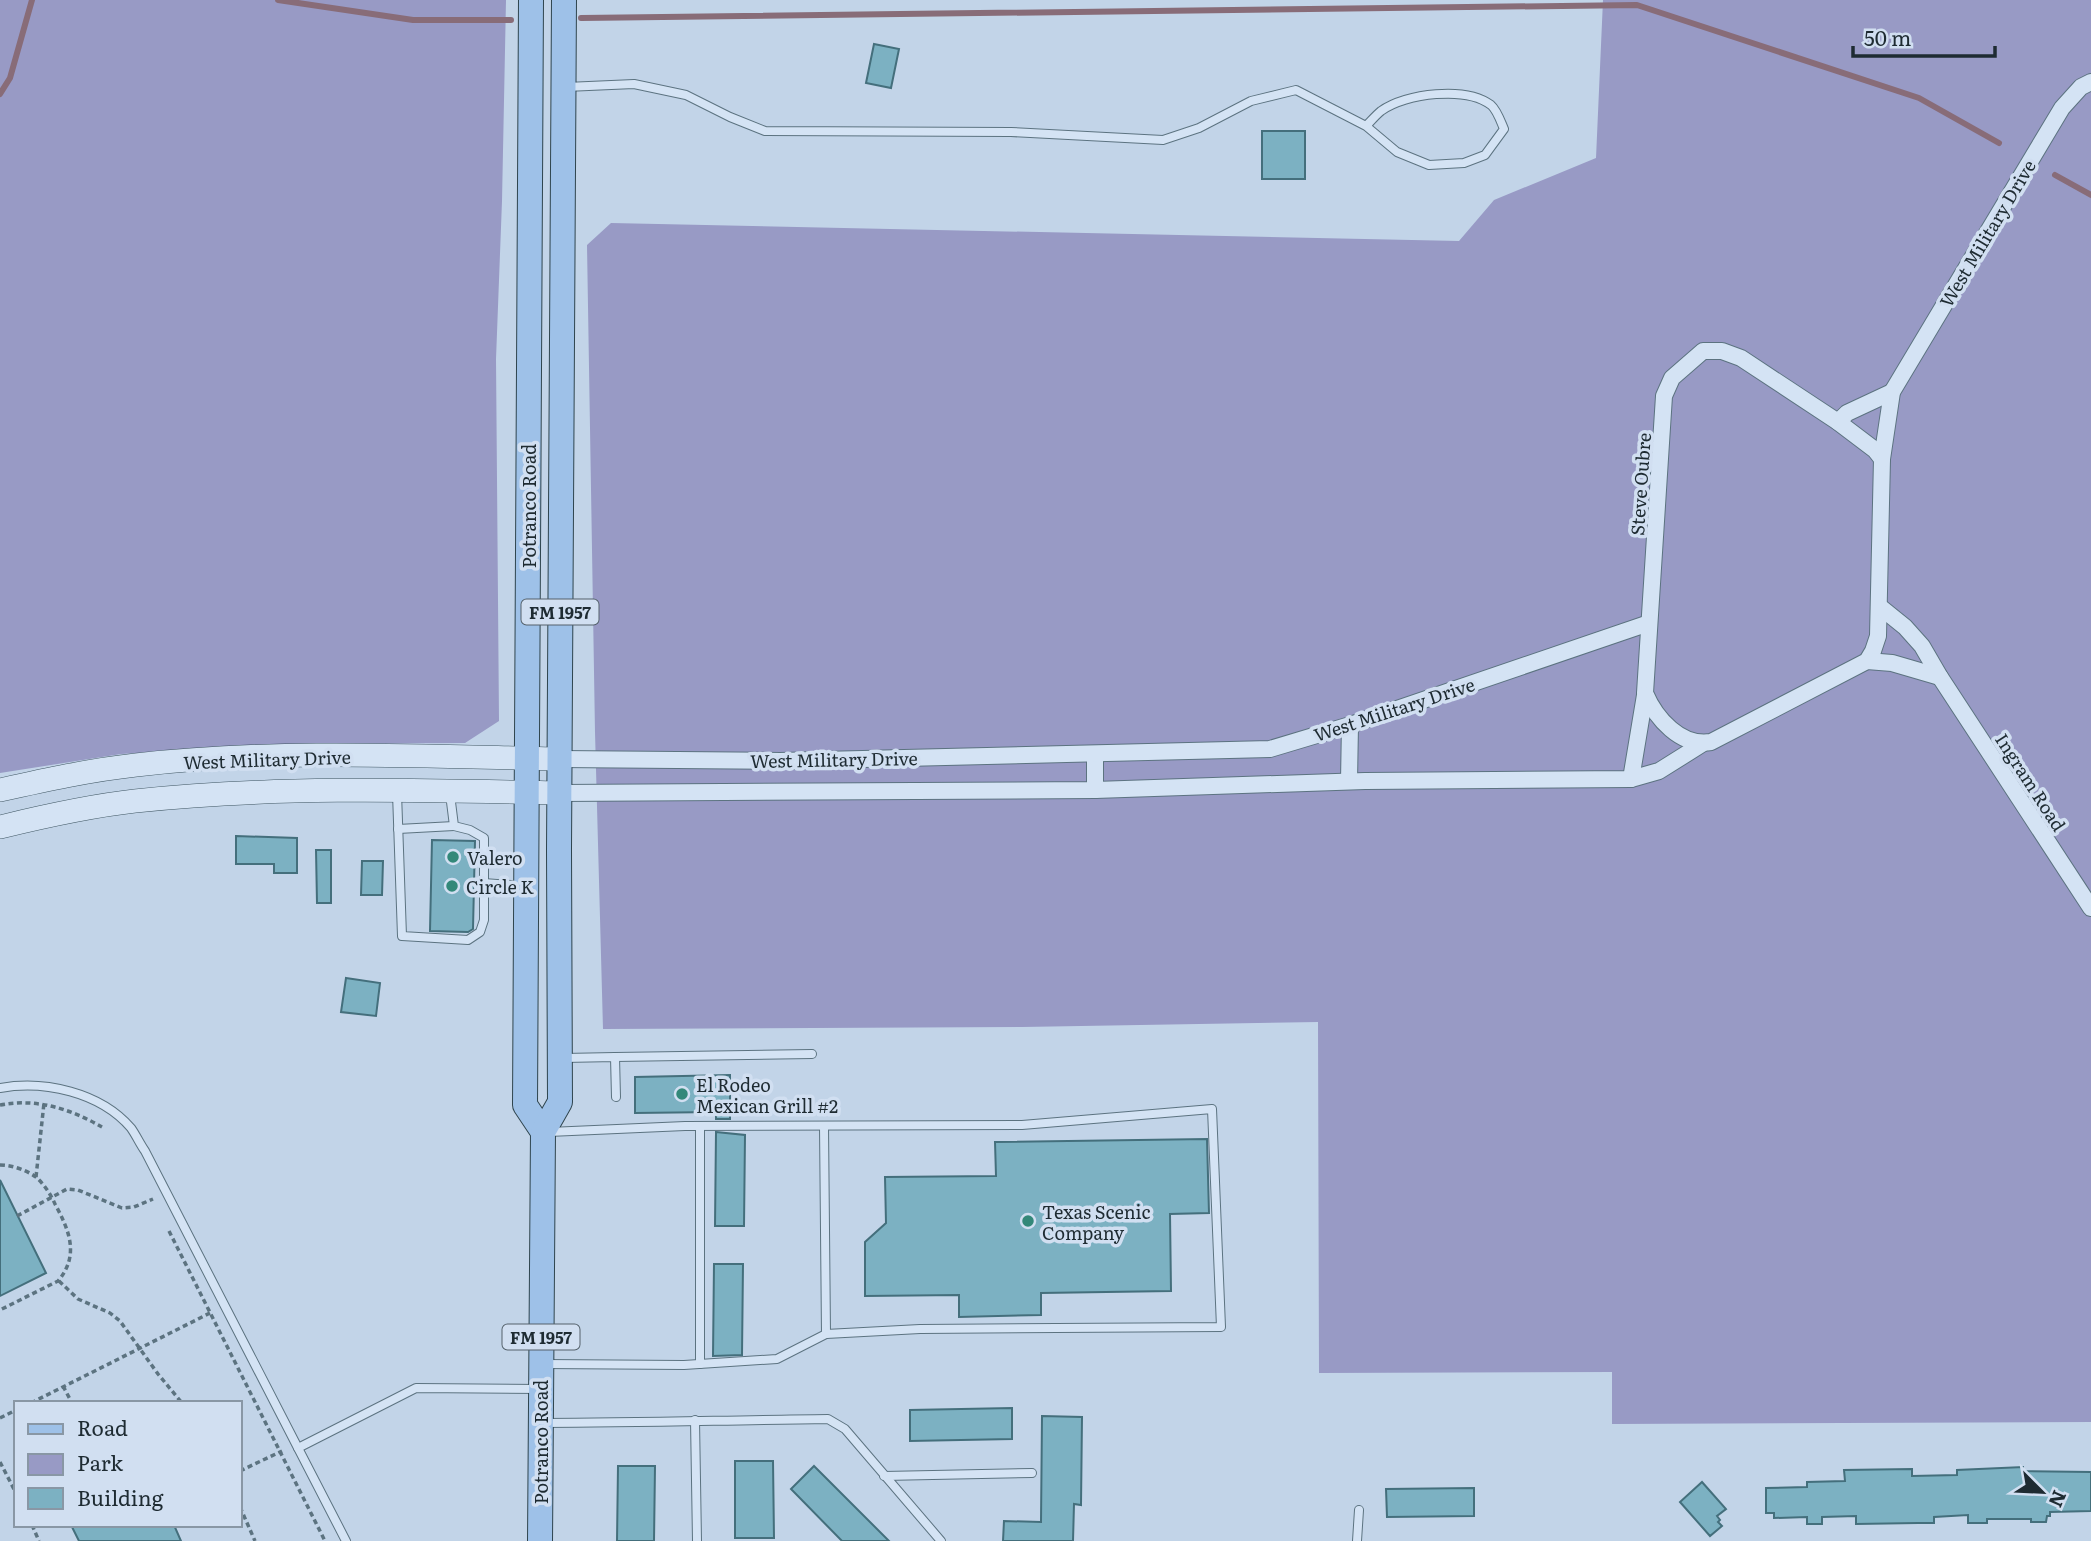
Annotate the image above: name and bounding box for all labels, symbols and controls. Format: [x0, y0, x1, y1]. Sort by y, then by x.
scale bar [1853, 14, 1995, 58]
text: 50 m [1864, 21, 1911, 52]
street label: West Military Drive [1932, 154, 2042, 312]
street label: Steve Oubre [1623, 432, 1657, 536]
street label: Potranco Road [515, 444, 542, 568]
road number: FM 1957 [522, 600, 598, 624]
street label: West Military Drive [1310, 670, 1478, 748]
street label: Ingram Road [1989, 728, 2073, 836]
street label: West Military Drive [183, 743, 351, 775]
street label: West Military Drive [750, 744, 918, 774]
place label: Valero [467, 844, 523, 871]
marker: Valero [445, 849, 461, 865]
place label: Circle K [466, 873, 535, 900]
marker: Circle K [444, 878, 460, 894]
place label: El Rodeo Mexican Grill #2 [696, 1071, 838, 1119]
marker: El Rodeo Mexican Grill #2 [674, 1086, 690, 1102]
place label: Texas Scenic Company [1042, 1198, 1151, 1246]
marker: Texas Scenic Company [1020, 1213, 1036, 1229]
road number: FM 1957 [503, 1324, 580, 1350]
street label: Potranco Road [527, 1380, 554, 1504]
legend [14, 1401, 242, 1527]
text: Road [77, 1411, 128, 1442]
text: Park [77, 1446, 123, 1477]
north arrow [2007, 1457, 2077, 1527]
text: Building [77, 1481, 164, 1512]
text: N [2042, 1486, 2074, 1512]

